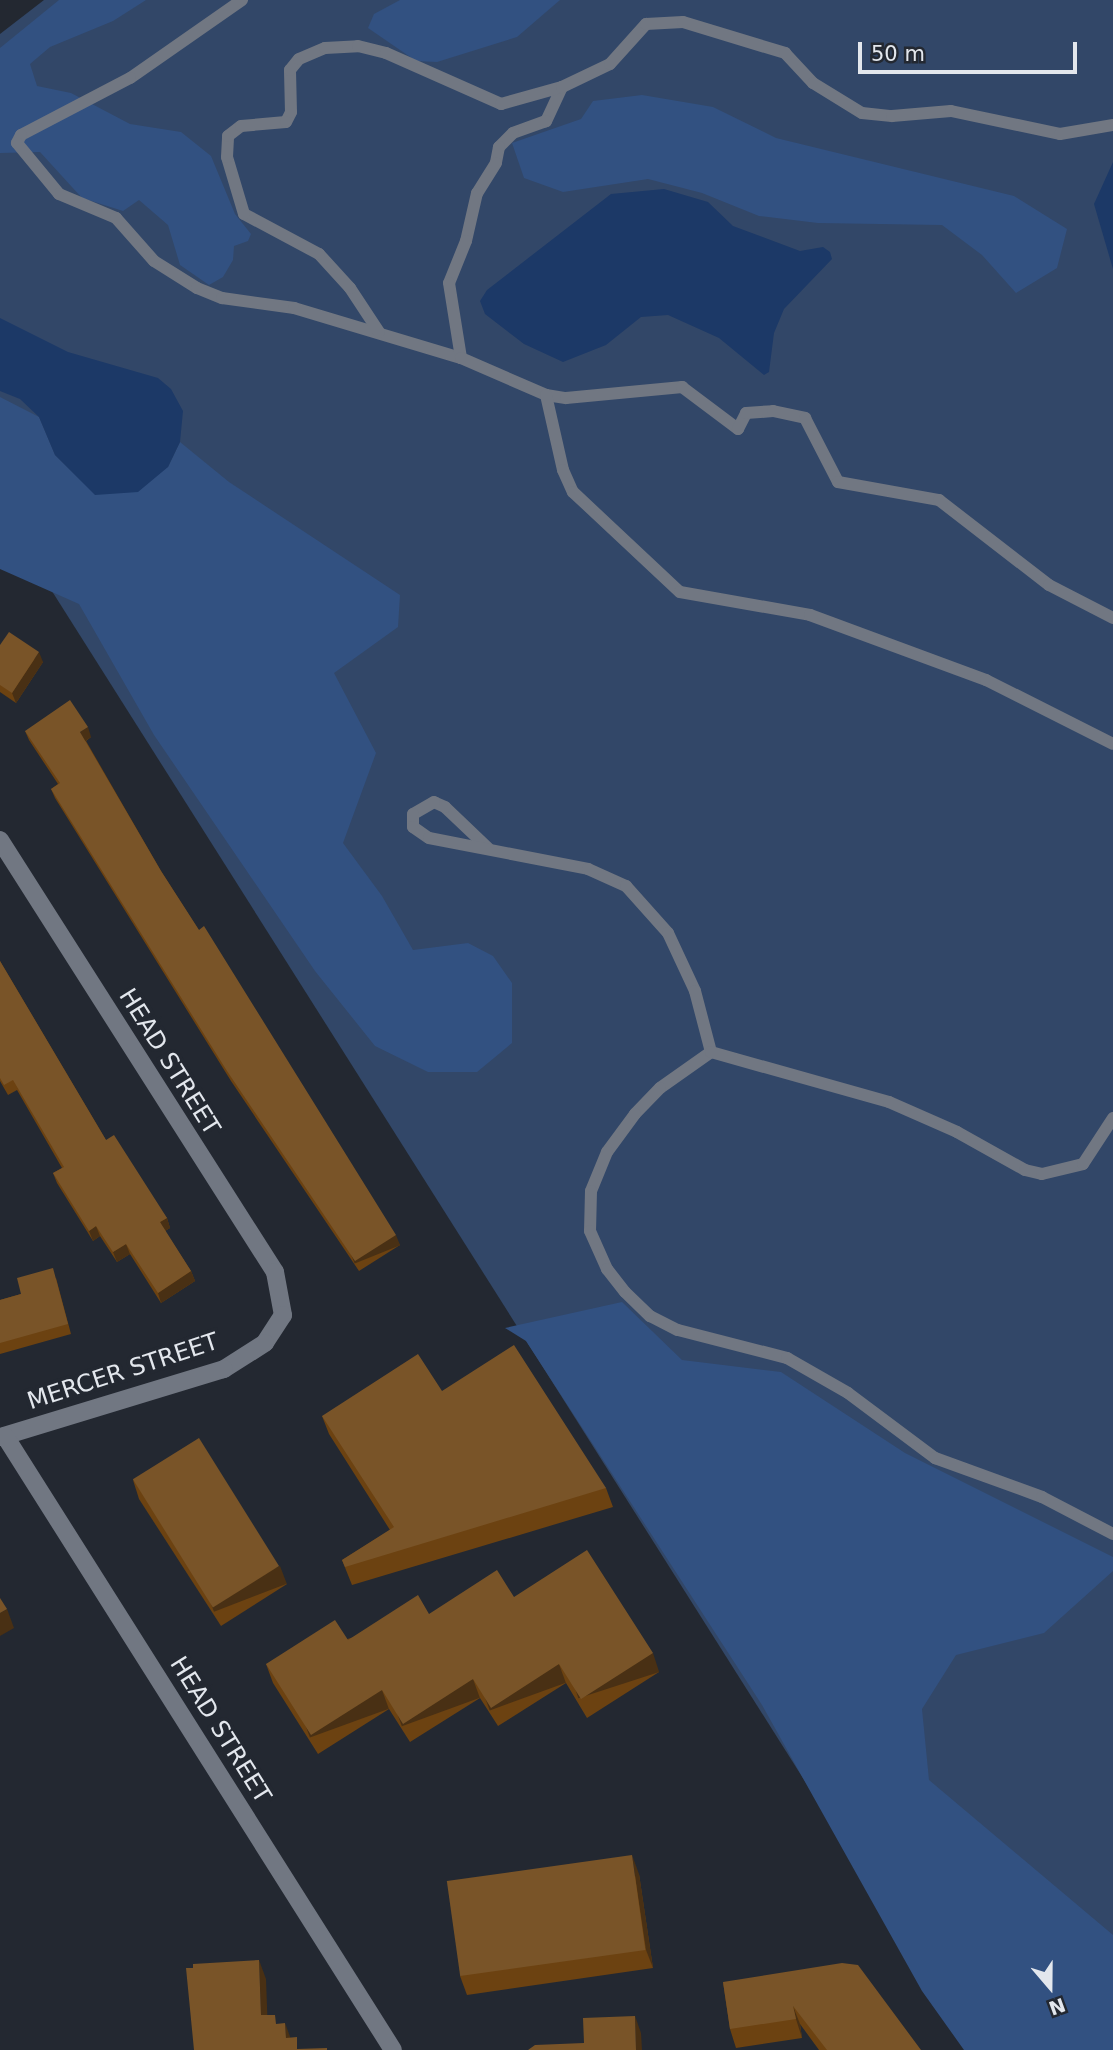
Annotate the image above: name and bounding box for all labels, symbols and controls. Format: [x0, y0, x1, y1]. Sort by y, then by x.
scale bar [861, 28, 1080, 72]
text: 50 m [871, 42, 925, 66]
street label: HEAD STREET [112, 983, 226, 1141]
street label: MERCER STREET [24, 1328, 222, 1416]
street label: HEAD STREET [163, 1651, 277, 1809]
north arrow [1015, 1952, 1085, 2022]
text: N [1046, 1994, 1068, 2020]

